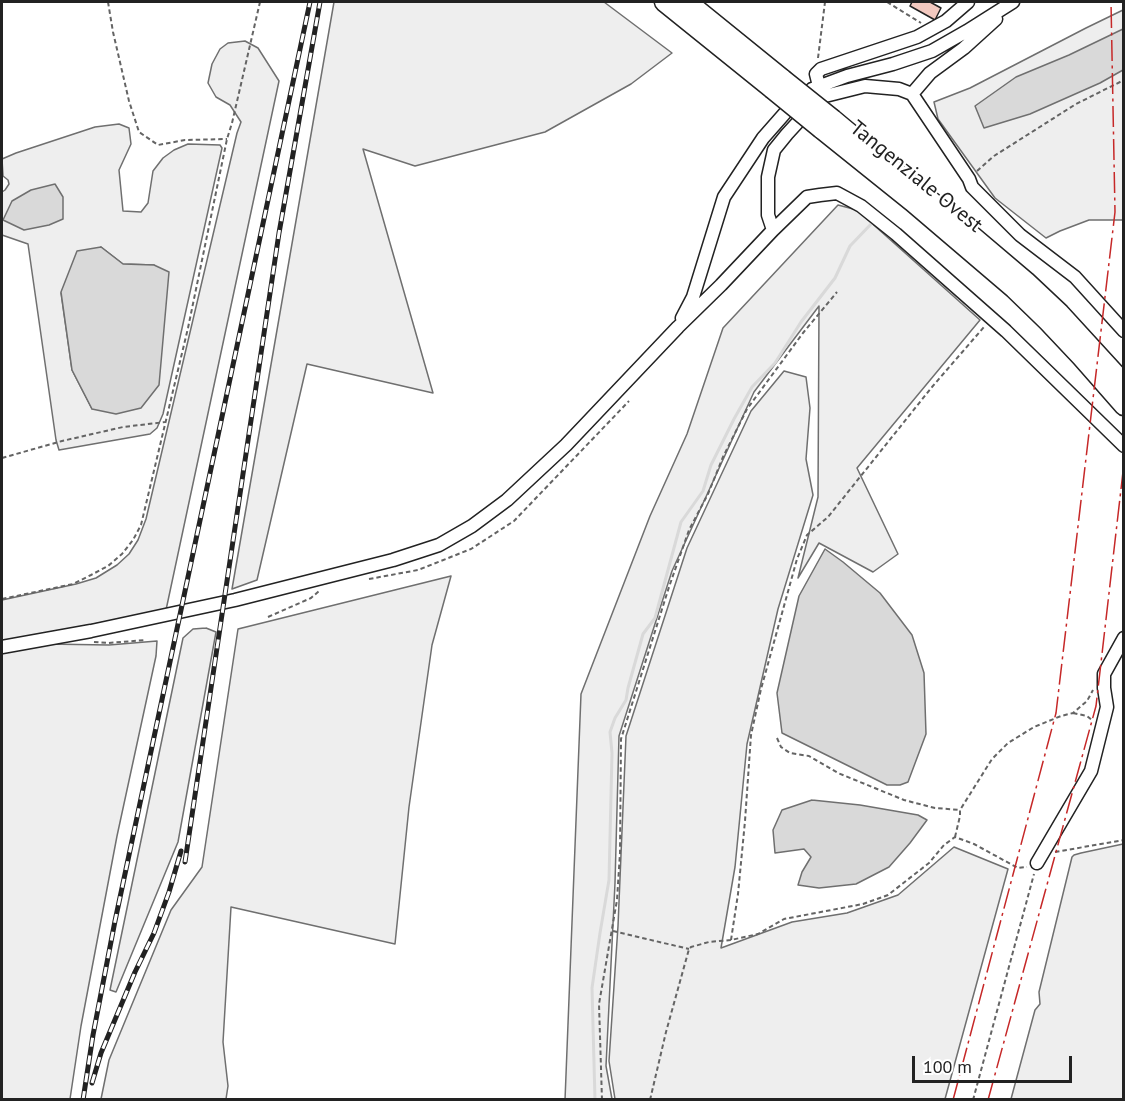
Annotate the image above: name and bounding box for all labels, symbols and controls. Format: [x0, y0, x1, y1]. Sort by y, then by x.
street label: Tangenziale Ovest [845, 116, 987, 238]
scale bar [915, 1044, 1076, 1082]
text: 100 m [923, 1055, 972, 1078]

